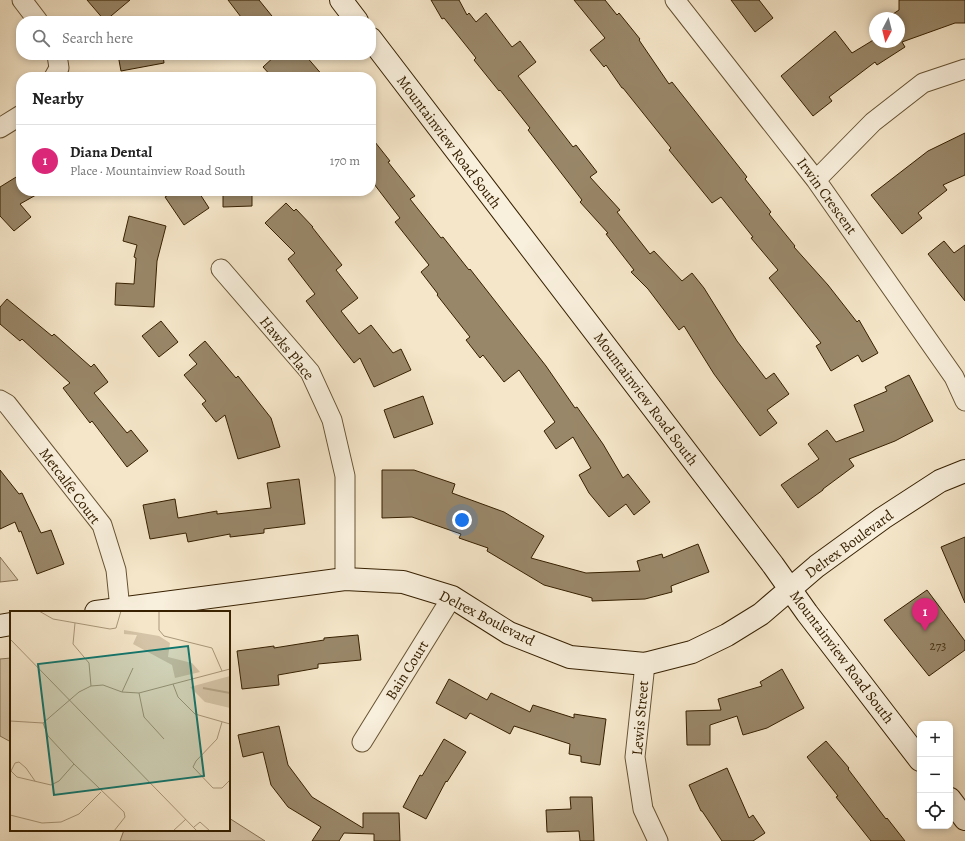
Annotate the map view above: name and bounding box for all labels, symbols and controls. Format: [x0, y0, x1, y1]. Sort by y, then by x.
north arrow [869, 12, 905, 48]
search box [16, 16, 376, 60]
icon: search [30, 27, 52, 49]
text: Search here [62, 28, 133, 48]
street label: Mountainview Road South [392, 71, 506, 213]
text: Nearby [32, 87, 83, 110]
text: Diana Dental [70, 142, 152, 162]
text: 1 [43, 152, 47, 169]
text: 170 m [330, 152, 360, 169]
street label: Irwin Crescent [792, 153, 862, 239]
text: Place · Mountainview Road South [70, 162, 246, 179]
street label: Hawks Place [255, 312, 319, 384]
street label: Mountainview Road South [589, 328, 703, 470]
street label: Metcalfe Court [35, 444, 105, 528]
street label: Delrex Boulevard [801, 505, 898, 583]
your location [452, 510, 472, 530]
street label: Delrex Boulevard [436, 585, 539, 651]
street label: Mountainview Road South [785, 586, 899, 728]
pin: 1 [912, 598, 938, 631]
inset map [10, 611, 230, 831]
street label: Bain Court [381, 636, 433, 704]
house number: 273 [929, 637, 947, 654]
street label: Lewis Street [627, 680, 653, 756]
map controls [917, 721, 953, 829]
button: + [917, 721, 953, 757]
button: − [917, 757, 953, 793]
button: locate [917, 793, 953, 829]

